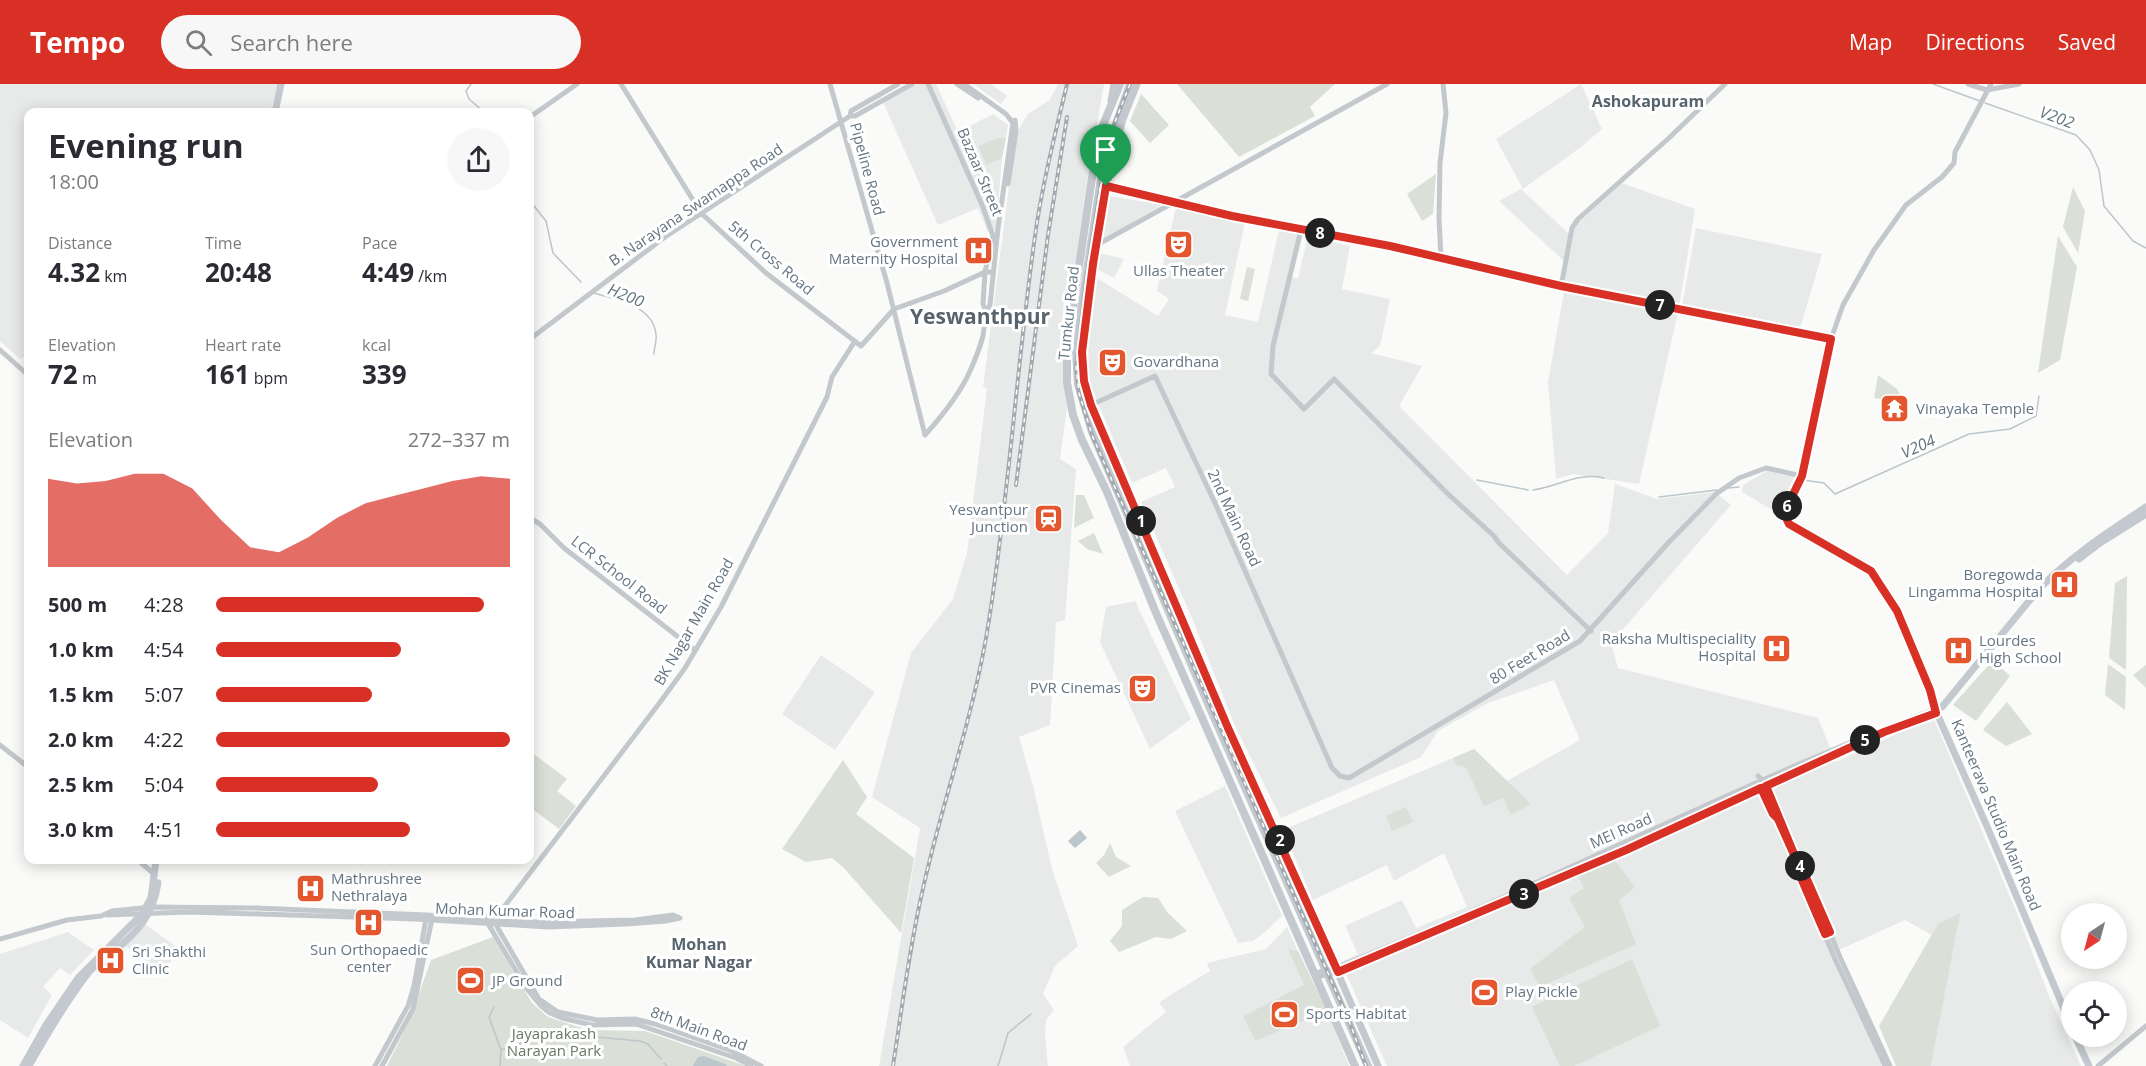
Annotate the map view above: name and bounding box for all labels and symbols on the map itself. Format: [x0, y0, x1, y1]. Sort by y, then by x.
district label: Ashokapuram [1592, 90, 1704, 112]
water label: V202 [2037, 101, 2077, 133]
street label: Pipeline Road [846, 120, 890, 217]
pin [1080, 124, 1131, 186]
street label: Bazaar Street [953, 125, 1008, 219]
street label: B. Narayana Swamappa Road [605, 138, 786, 270]
street label: 5th Cross Road [725, 216, 819, 299]
pin: 8 [1305, 218, 1335, 248]
theatre icon: Ullas Theater [1163, 228, 1195, 260]
place label: Government Maternity Hospital [829, 231, 958, 268]
hospital icon: Government Maternity Hospital [963, 235, 995, 267]
place label: Ullas Theater [1133, 260, 1225, 280]
street label: Tumkur Road [1053, 265, 1083, 361]
water label: H200 [605, 278, 648, 312]
pin: 7 [1645, 290, 1675, 320]
district label: Yeswanthpur [910, 302, 1050, 330]
theatre icon: Govardhana [1096, 346, 1128, 378]
place label: Govardhana [1133, 351, 1219, 371]
temple icon: Vinayaka Temple [1879, 393, 1911, 425]
place label: Vinayaka Temple [1916, 398, 2034, 418]
water label: V204 [1897, 429, 1939, 463]
street label: 2nd Main Road [1204, 466, 1266, 570]
pin: 6 [1772, 491, 1802, 521]
place label: Yesvantpur Junction [949, 499, 1028, 536]
station icon: Yesvantpur Junction [1033, 503, 1065, 535]
pin: 1 [1126, 506, 1156, 536]
street label: LCR School Road [568, 530, 672, 618]
street label: BK Nagar Main Road [649, 554, 738, 689]
place label: Boregowda Lingamma Hospital [1908, 564, 2043, 601]
hospital icon: Boregowda Lingamma Hospital [2048, 568, 2080, 600]
street label: 80 Feet Road [1485, 624, 1574, 688]
place label: Raksha Multispeciality Hospital [1602, 628, 1756, 665]
place label: Lourdes High School [1979, 630, 2062, 667]
hospital icon: Raksha Multispeciality Hospital [1761, 632, 1793, 664]
hospital icon: Lourdes High School [1942, 634, 1974, 666]
theatre icon: PVR Cinemas [1126, 672, 1158, 704]
place label: PVR Cinemas [1030, 677, 1121, 697]
street label: Kanteerava Studio Main Road [1947, 716, 2046, 913]
pin: 5 [1850, 725, 1880, 755]
street label: MEI Road [1587, 808, 1655, 853]
pin: 2 [1265, 825, 1295, 855]
pin: 4 [1785, 851, 1815, 881]
place label: Mathrushree Nethralaya [331, 868, 422, 905]
hospital icon: Mathrushree Nethralaya [294, 872, 326, 904]
pin: 3 [1509, 879, 1539, 909]
street label: Mohan Kumar Road [435, 898, 575, 922]
north arrow [2061, 903, 2127, 969]
hospital icon: Sun Orthopaedic center [353, 907, 385, 939]
district label: Mohan Kumar Nagar [646, 933, 752, 973]
place label: Sun Orthopaedic center [310, 939, 428, 976]
place label: Sri Shakthi Clinic [132, 941, 206, 978]
hospital icon: Sri Shakthi Clinic [95, 945, 127, 977]
sports icon: JP Ground [455, 965, 487, 997]
place label: JP Ground [490, 970, 563, 990]
sports icon: Play Pickle [1468, 976, 1500, 1008]
place label: Play Pickle [1505, 981, 1578, 1001]
sports icon: Sports Habitat [1269, 998, 1301, 1030]
street label: 8th Main Road [648, 1001, 750, 1055]
place label: Sports Habitat [1306, 1003, 1406, 1023]
park label: Jayaprakash Narayan Park [507, 1023, 601, 1060]

